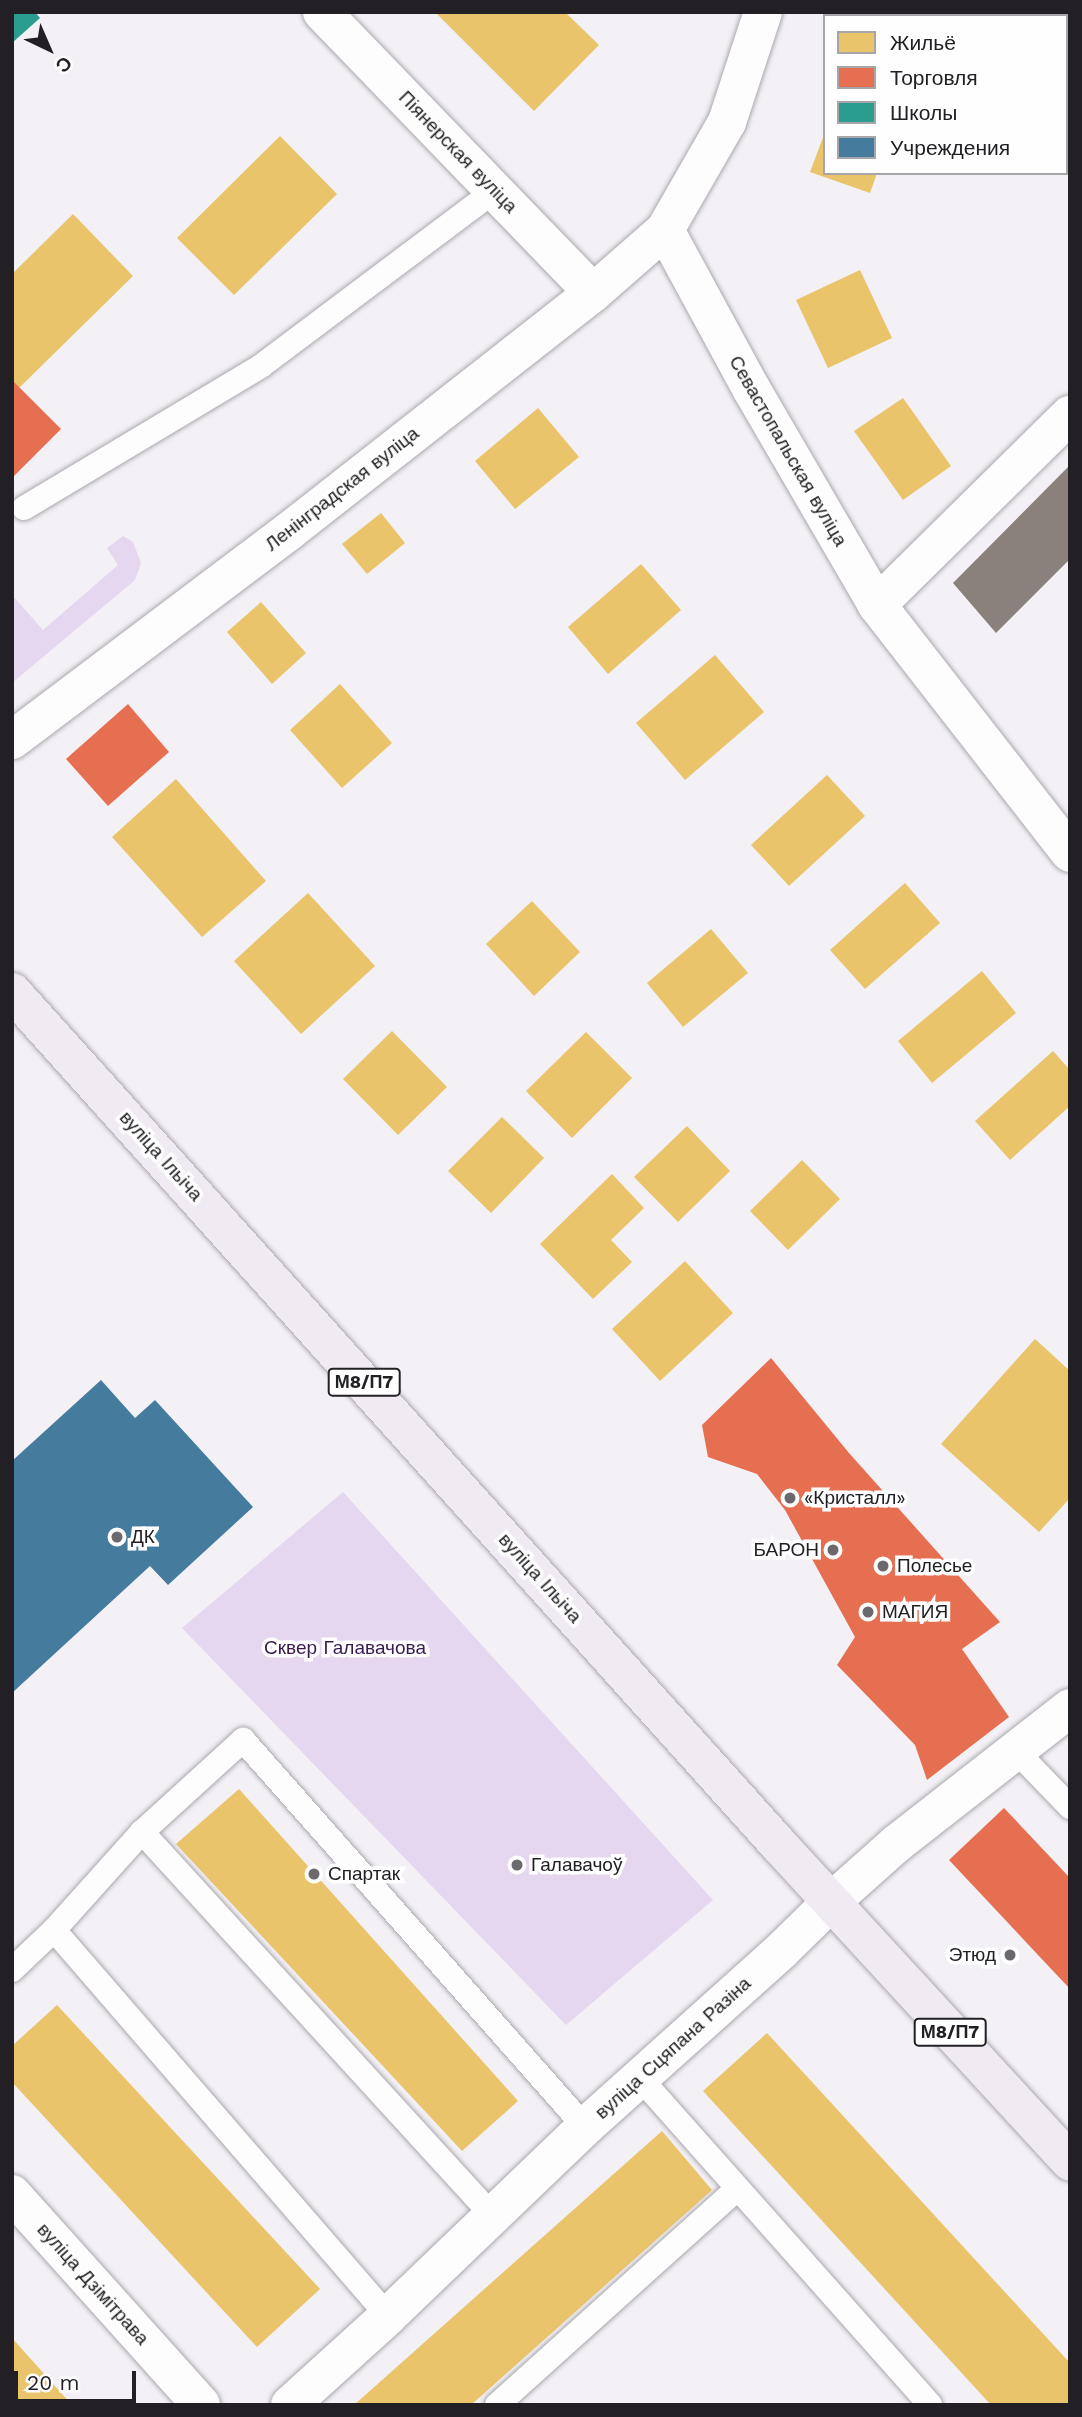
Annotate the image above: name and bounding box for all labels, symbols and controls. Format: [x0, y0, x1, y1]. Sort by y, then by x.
north arrow [14, 14, 84, 84]
legend [823, 14, 1068, 175]
text: Жильё [890, 30, 956, 55]
text: С [51, 51, 77, 78]
text: Торговля [890, 65, 978, 90]
street label: Піянерская вуліца [394, 86, 522, 218]
text: Школы [890, 100, 957, 125]
text: Учреждения [890, 135, 1010, 160]
street label: Севастопальская вуліца [724, 352, 852, 550]
street label: Ленінградская вуліца [261, 422, 423, 556]
street label: вуліца Ільіча [115, 1106, 207, 1206]
road number: М8/П7 [327, 1367, 401, 1396]
place label: «Кристалл» [804, 1487, 906, 1509]
marker: «Кристалл» [782, 1490, 798, 1506]
place label: ДК [131, 1526, 155, 1548]
street label: вуліца Ільіча [494, 1528, 586, 1628]
marker: ДК [109, 1529, 125, 1545]
place label: БАРОН [754, 1539, 819, 1561]
marker: БАРОН [825, 1542, 841, 1558]
place label: Полесье [897, 1555, 972, 1577]
marker: Полесье [875, 1558, 891, 1574]
place label: МАГИЯ [882, 1601, 948, 1623]
marker: МАГИЯ [860, 1604, 876, 1620]
park label: Сквер Галавачова [264, 1637, 426, 1659]
place label: Галавачоў [531, 1854, 622, 1876]
marker: Галавачоў [509, 1857, 525, 1873]
place label: Спартак [328, 1863, 400, 1885]
marker: Спартак [306, 1866, 322, 1882]
place label: Этюд [949, 1944, 996, 1966]
marker: Этюд [1002, 1947, 1018, 1963]
street label: вуліца Сцяпана Разіна [590, 1972, 756, 2124]
road number: М8/П7 [913, 2018, 987, 2046]
street label: вуліца Дзімітрава [32, 2218, 154, 2350]
scale bar [18, 2358, 140, 2402]
text: 20 m [27, 2370, 79, 2395]

